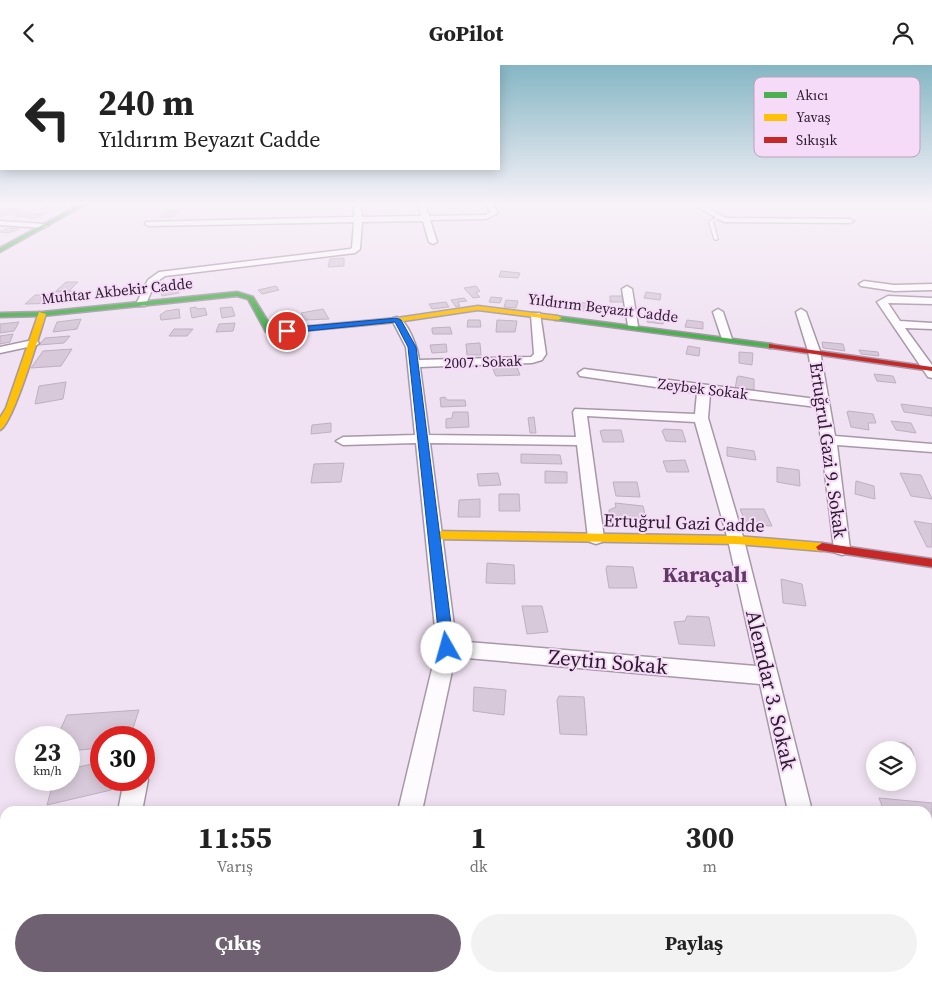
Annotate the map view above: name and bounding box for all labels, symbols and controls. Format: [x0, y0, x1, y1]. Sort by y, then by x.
text: GoPilot [429, 18, 503, 48]
icon: back [15, 19, 43, 47]
icon: person [889, 19, 917, 47]
legend [754, 77, 920, 157]
text: 240 m [98, 79, 194, 127]
icon: left [15, 85, 80, 150]
text: Akıcı [796, 85, 828, 105]
text: Yavaş [796, 107, 831, 127]
text: Yıldırım Beyazıt Cadde [98, 124, 320, 154]
text: Sıkışık [796, 130, 837, 150]
street label: Muhtar Akbekir Cadde [40, 272, 194, 309]
street label: Yıldırım Beyazıt Cadde [527, 288, 680, 327]
pin [266, 310, 308, 352]
icon: arrive [273, 317, 301, 345]
street label: 2007. Sokak [444, 350, 523, 373]
street label: Ertuğrul Gazi 9. Sokak [804, 360, 853, 540]
street label: Zeybek Sokak [657, 373, 750, 405]
street label: Ertuğrul Gazi Cadde [603, 507, 765, 538]
district label: Karaçalı [663, 559, 748, 589]
street label: Alemdar 3. Sokak [739, 607, 804, 773]
position arrow [420, 621, 472, 673]
street label: Zeytin Sokak [547, 642, 669, 681]
speed limit sign: 30 [90, 726, 155, 791]
text: 23 [34, 735, 61, 769]
map controls [866, 741, 916, 791]
button: layers [866, 741, 916, 791]
text: km/h [33, 763, 62, 779]
text: 11:55 [198, 817, 272, 858]
text: 1 [470, 817, 487, 858]
text: 300 [685, 817, 734, 858]
text: Varış [217, 855, 253, 877]
text: dk [470, 855, 488, 877]
text: m [703, 855, 717, 877]
button: Çıkış [15, 914, 461, 972]
button: Paylaş [471, 914, 917, 972]

